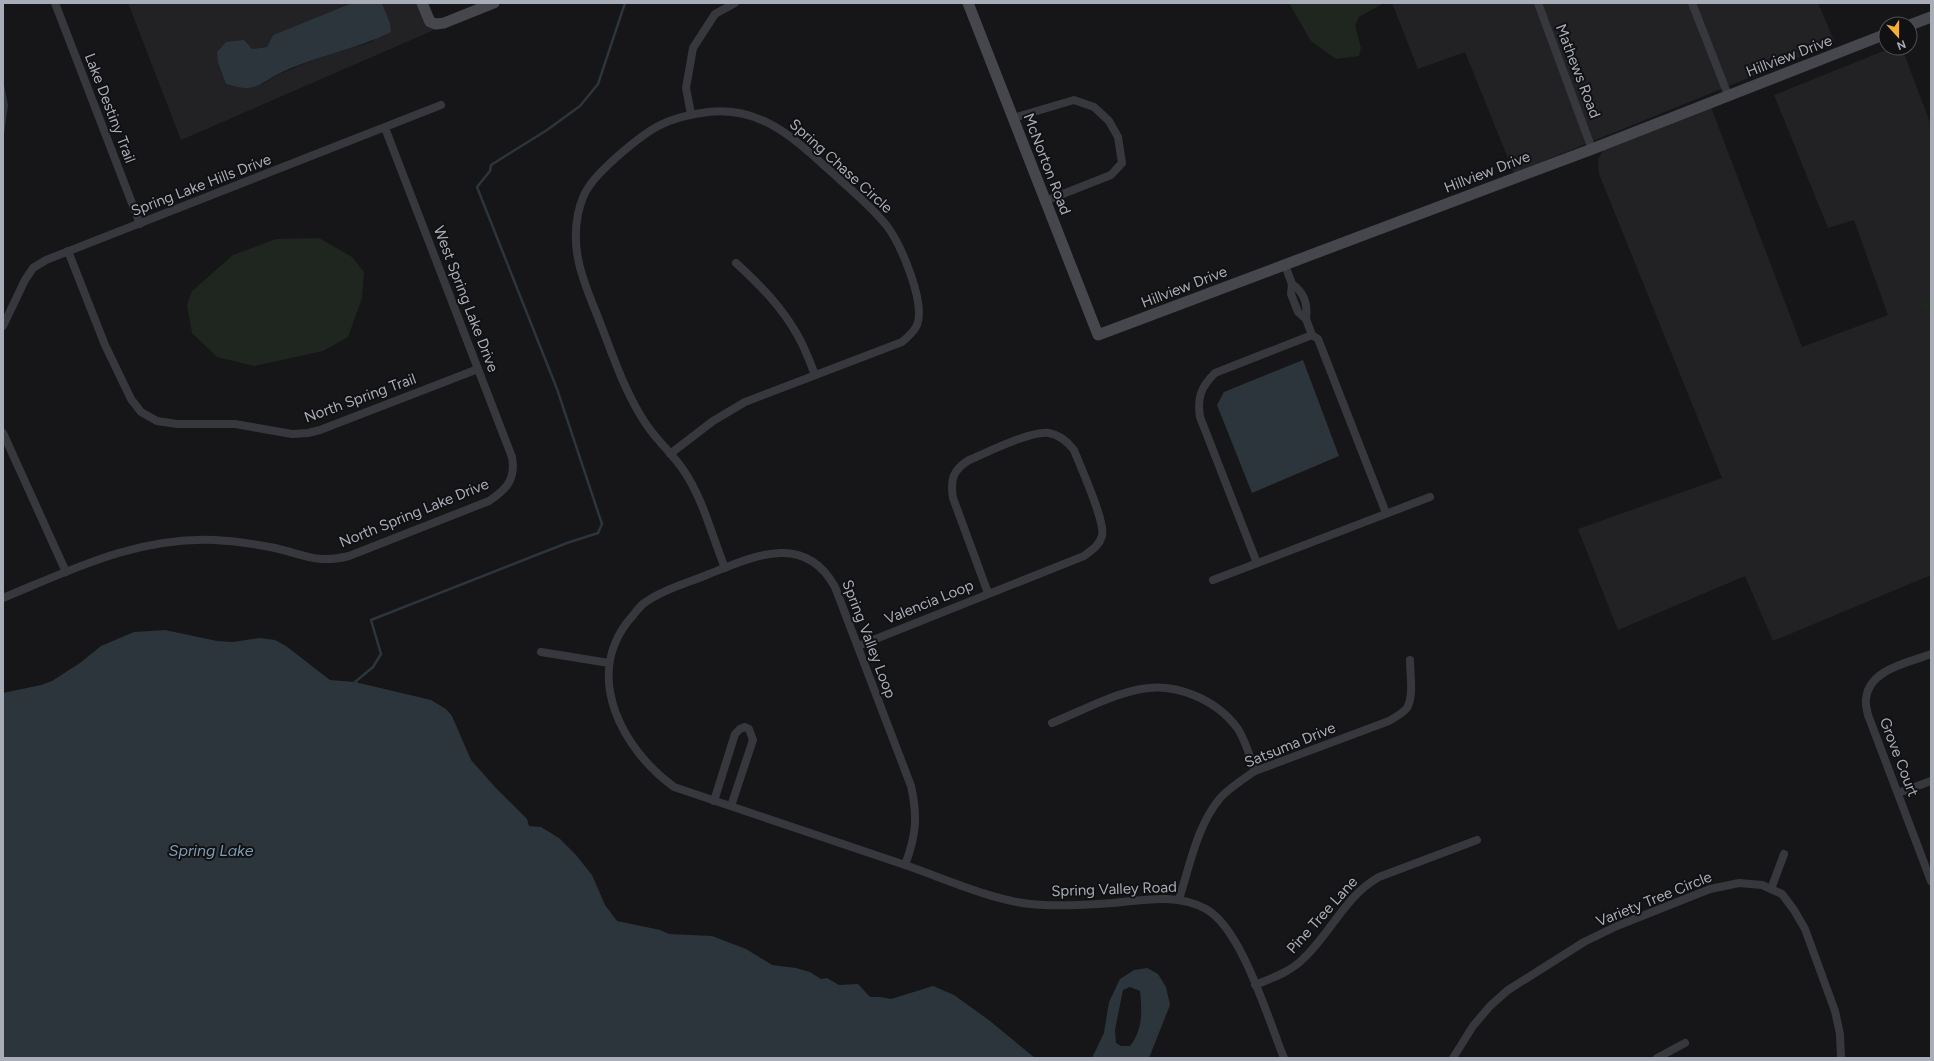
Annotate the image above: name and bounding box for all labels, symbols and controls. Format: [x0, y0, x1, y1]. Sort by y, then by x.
north arrow [1878, 16, 1918, 56]
street label: Mathews Road [1552, 21, 1604, 121]
street label: Hillview Drive [1743, 31, 1835, 81]
text: N [1895, 37, 1908, 52]
street label: Lake Destiny Trail [81, 51, 139, 165]
street label: McNorton Road [1019, 111, 1075, 217]
street label: Spring Chase Circle [786, 115, 896, 217]
street label: Hillview Drive [1441, 147, 1533, 197]
street label: Spring Lake Hills Drive [128, 150, 274, 220]
street label: West Spring Lake Drive [430, 223, 502, 375]
street label: Hillview Drive [1138, 262, 1230, 312]
street label: North Spring Trail [302, 369, 418, 427]
street label: North Spring Lake Drive [337, 475, 491, 551]
street label: Valencia Loop [882, 576, 976, 628]
street label: Spring Valley Loop [838, 577, 900, 701]
street label: Grove Court [1876, 715, 1922, 799]
street label: Satsuma Drive [1242, 719, 1338, 771]
water label: Spring Lake [169, 841, 254, 860]
street label: Variety Tree Circle [1594, 868, 1714, 930]
street label: Pine Tree Lane [1283, 873, 1361, 957]
street label: Spring Valley Road [1051, 878, 1177, 900]

